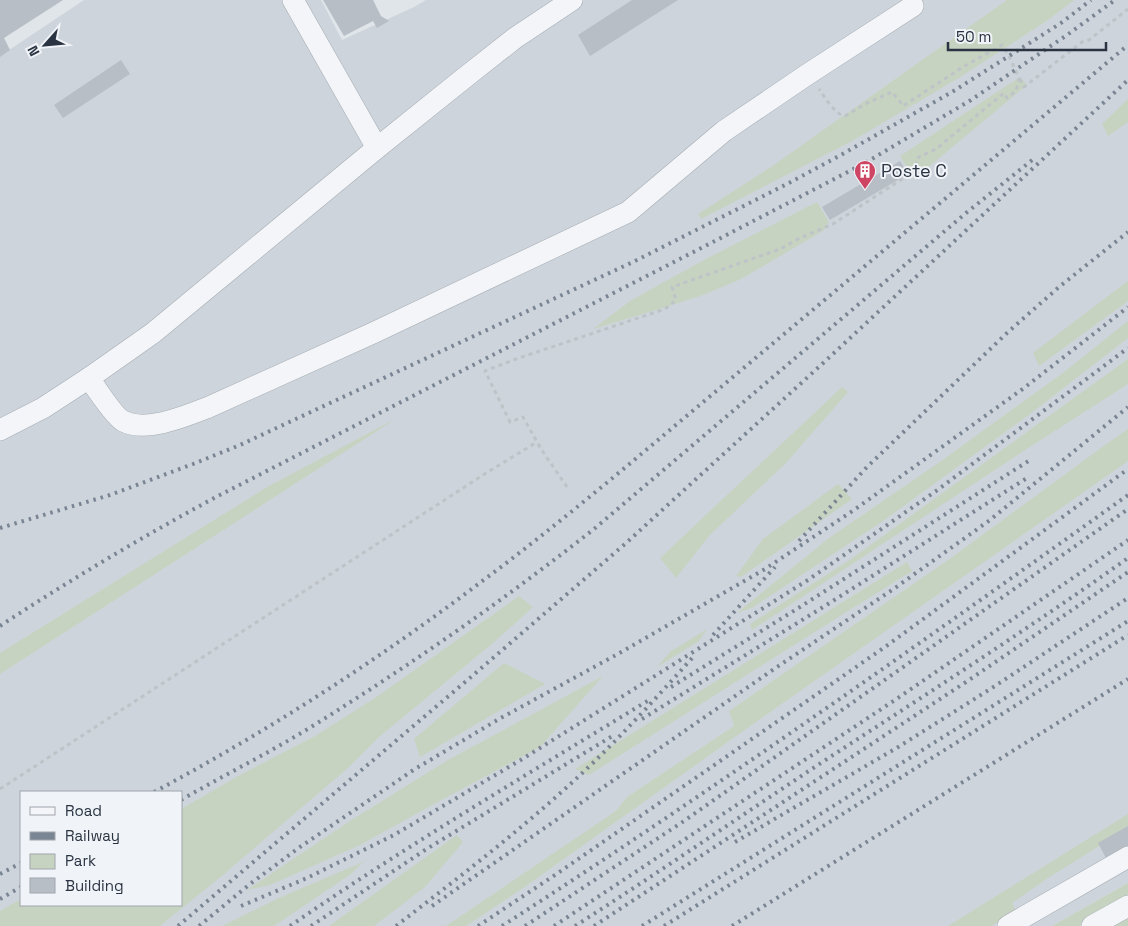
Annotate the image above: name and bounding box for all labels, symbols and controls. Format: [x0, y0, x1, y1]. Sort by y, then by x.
north arrow [20, 20, 70, 70]
scale bar [948, 20, 1106, 52]
text: 50 m [956, 27, 991, 46]
text: N [23, 43, 44, 59]
building icon: Poste C [853, 159, 877, 190]
place label: Poste C [881, 159, 947, 182]
legend [20, 791, 182, 906]
text: Road [65, 801, 102, 820]
text: Railway [65, 826, 120, 845]
text: Park [65, 851, 96, 870]
text: Building [65, 876, 124, 895]

